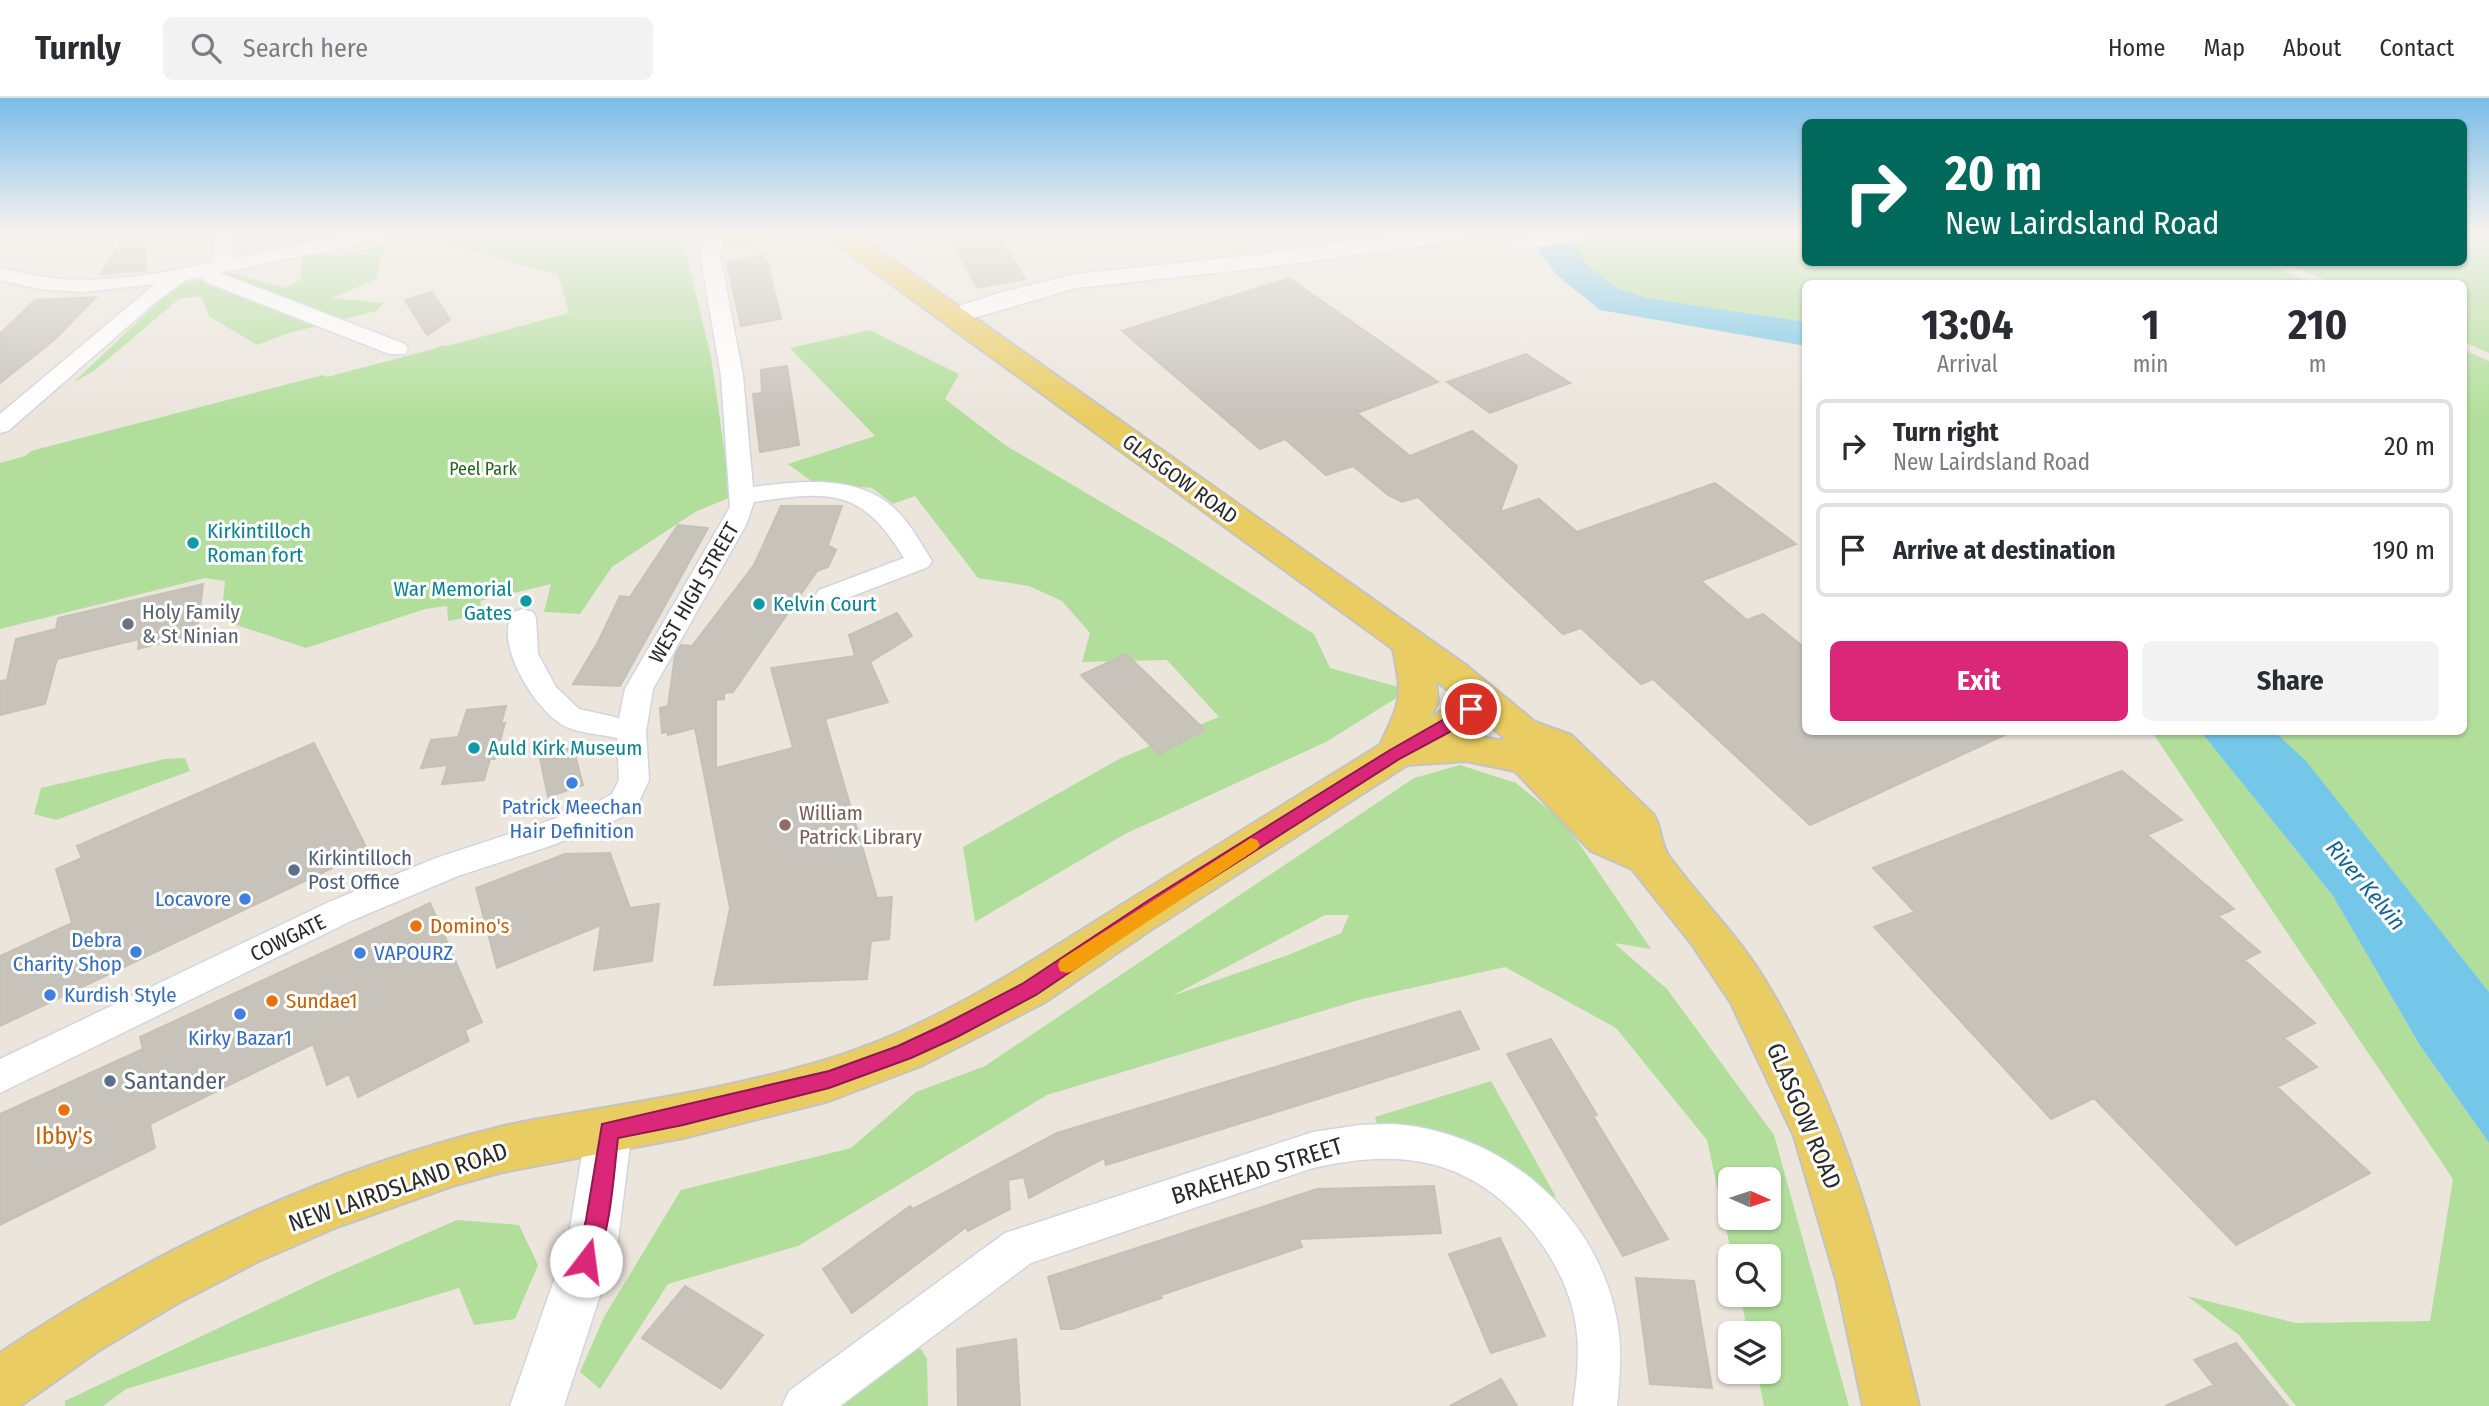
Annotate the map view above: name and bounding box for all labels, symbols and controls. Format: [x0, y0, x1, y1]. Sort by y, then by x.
search box [163, 17, 653, 80]
text: Turnly [35, 28, 121, 68]
icon: search [187, 29, 225, 67]
text: Search here [243, 33, 368, 64]
text: Home [2108, 34, 2165, 62]
text: Map [2203, 34, 2245, 62]
text: About [2283, 34, 2341, 62]
text: Contact [2379, 34, 2454, 62]
text: 20 m [1945, 144, 2042, 203]
icon: right [1830, 147, 1921, 238]
text: New Lairdsland Road [1945, 204, 2219, 242]
text: 13:04 [1922, 300, 2013, 350]
text: 1 [2142, 300, 2160, 350]
text: 210 [2288, 300, 2347, 350]
text: Arrival [1937, 350, 1998, 378]
text: min [2133, 350, 2168, 378]
text: m [2309, 350, 2327, 378]
text: Turn right [1893, 417, 1999, 448]
icon: right [1834, 427, 1872, 465]
street label: GLASGOW ROAD [1117, 428, 1243, 530]
text: 20 m [2384, 431, 2435, 462]
text: New Lairdsland Road [1893, 448, 2090, 476]
park label: Peel Park [449, 458, 517, 480]
place label: Kirkintilloch Roman fort [207, 518, 311, 568]
street label: WEST HIGH STREET [643, 518, 745, 668]
icon: arrive [1834, 531, 1872, 569]
marker: Kirkintilloch Roman fort [185, 535, 201, 551]
text: Arrive at destination [1893, 535, 2116, 566]
text: 190 m [2373, 535, 2435, 566]
place label: War Memorial Gates [394, 576, 512, 626]
place label: Kelvin Court [773, 591, 877, 617]
marker: War Memorial Gates [518, 593, 534, 609]
marker: Kelvin Court [751, 596, 767, 612]
place label: Holy Family & St Ninian [142, 599, 240, 649]
marker: Holy Family & St Ninian [120, 616, 136, 632]
button: Exit [1830, 641, 2128, 721]
button: Share [2142, 641, 2439, 721]
pin [1441, 679, 1501, 739]
icon: arrive [1452, 690, 1490, 728]
place label: Auld Kirk Museum [488, 735, 643, 761]
marker: Auld Kirk Museum [466, 740, 482, 756]
marker: Patrick Meechan Hair Definition [564, 775, 580, 791]
place label: Patrick Meechan Hair Definition [502, 794, 642, 844]
place label: William Patrick Library [799, 800, 922, 850]
marker: William Patrick Library [777, 817, 793, 833]
water label: River Kelvin [2320, 834, 2412, 936]
place label: Kirkintilloch Post Office [308, 845, 412, 895]
marker: Kirkintilloch Post Office [286, 862, 302, 878]
place label: Locavore [155, 886, 231, 912]
marker: Locavore [237, 891, 253, 907]
street label: COWGATE [246, 909, 330, 967]
place label: Domino's [430, 913, 510, 939]
marker: Domino's [408, 918, 424, 934]
place label: Debra Charity Shop [13, 927, 122, 977]
place label: VAPOURZ [374, 940, 453, 966]
marker: Debra Charity Shop [128, 944, 144, 960]
marker: VAPOURZ [352, 945, 368, 961]
place label: Kurdish Style [64, 982, 177, 1008]
marker: Kurdish Style [42, 987, 58, 1003]
place label: Sundae1 [286, 988, 358, 1014]
marker: Sundae1 [264, 993, 280, 1009]
marker: Kirky Bazar1 [232, 1006, 248, 1022]
place label: Kirky Bazar1 [188, 1025, 292, 1051]
street label: GLASGOW ROAD [1761, 1039, 1847, 1193]
place label: Santander [124, 1067, 226, 1095]
marker: Santander [102, 1073, 118, 1089]
marker: Ibby's [56, 1102, 72, 1118]
place label: Ibby's [35, 1122, 93, 1150]
street label: BRAEHEAD STREET [1168, 1132, 1346, 1210]
street label: NEW LAIRDSLAND ROAD [285, 1136, 511, 1238]
north arrow [1718, 1167, 1782, 1230]
map controls [1718, 1167, 1781, 1384]
position arrow [549, 1224, 623, 1298]
button: search [1718, 1244, 1781, 1307]
button: layers [1718, 1321, 1781, 1384]

